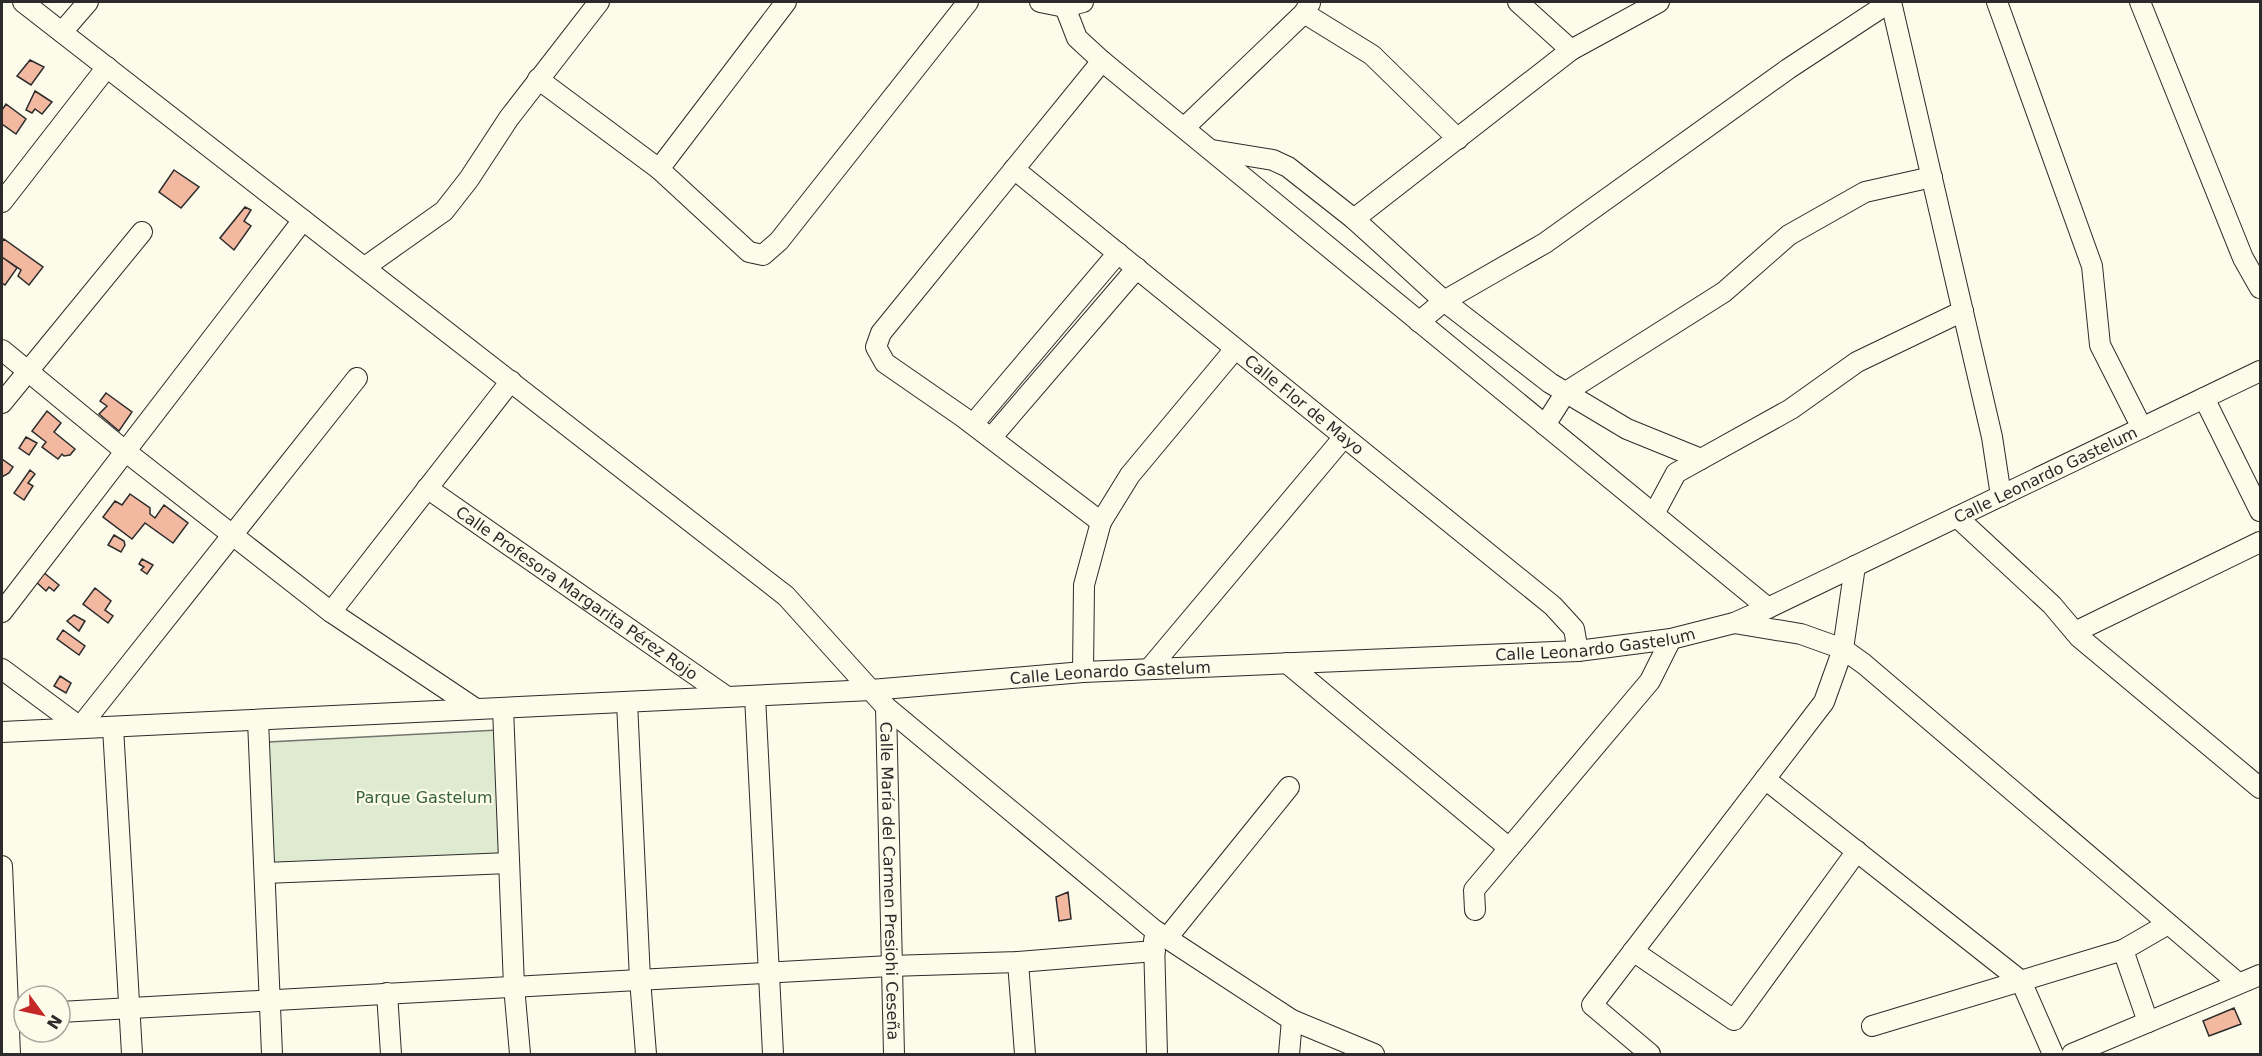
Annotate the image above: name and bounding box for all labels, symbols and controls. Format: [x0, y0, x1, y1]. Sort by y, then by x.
street label: Calle Flor de Mayo [1241, 351, 1368, 459]
street label: Calle Leonardo Gastelum [1951, 423, 2140, 527]
street label: Calle Profesora Margarita Pérez Rojo [452, 502, 701, 684]
street label: Calle Leonardo Gastelum [1495, 624, 1697, 665]
street label: Calle Leonardo Gastelum [1009, 658, 1211, 688]
street label: Calle María del Carmen Presiohi Ceseña [876, 721, 903, 1041]
park label: Parque Gastelum [355, 788, 493, 807]
north arrow [12, 984, 72, 1044]
text: N [43, 1011, 66, 1033]

